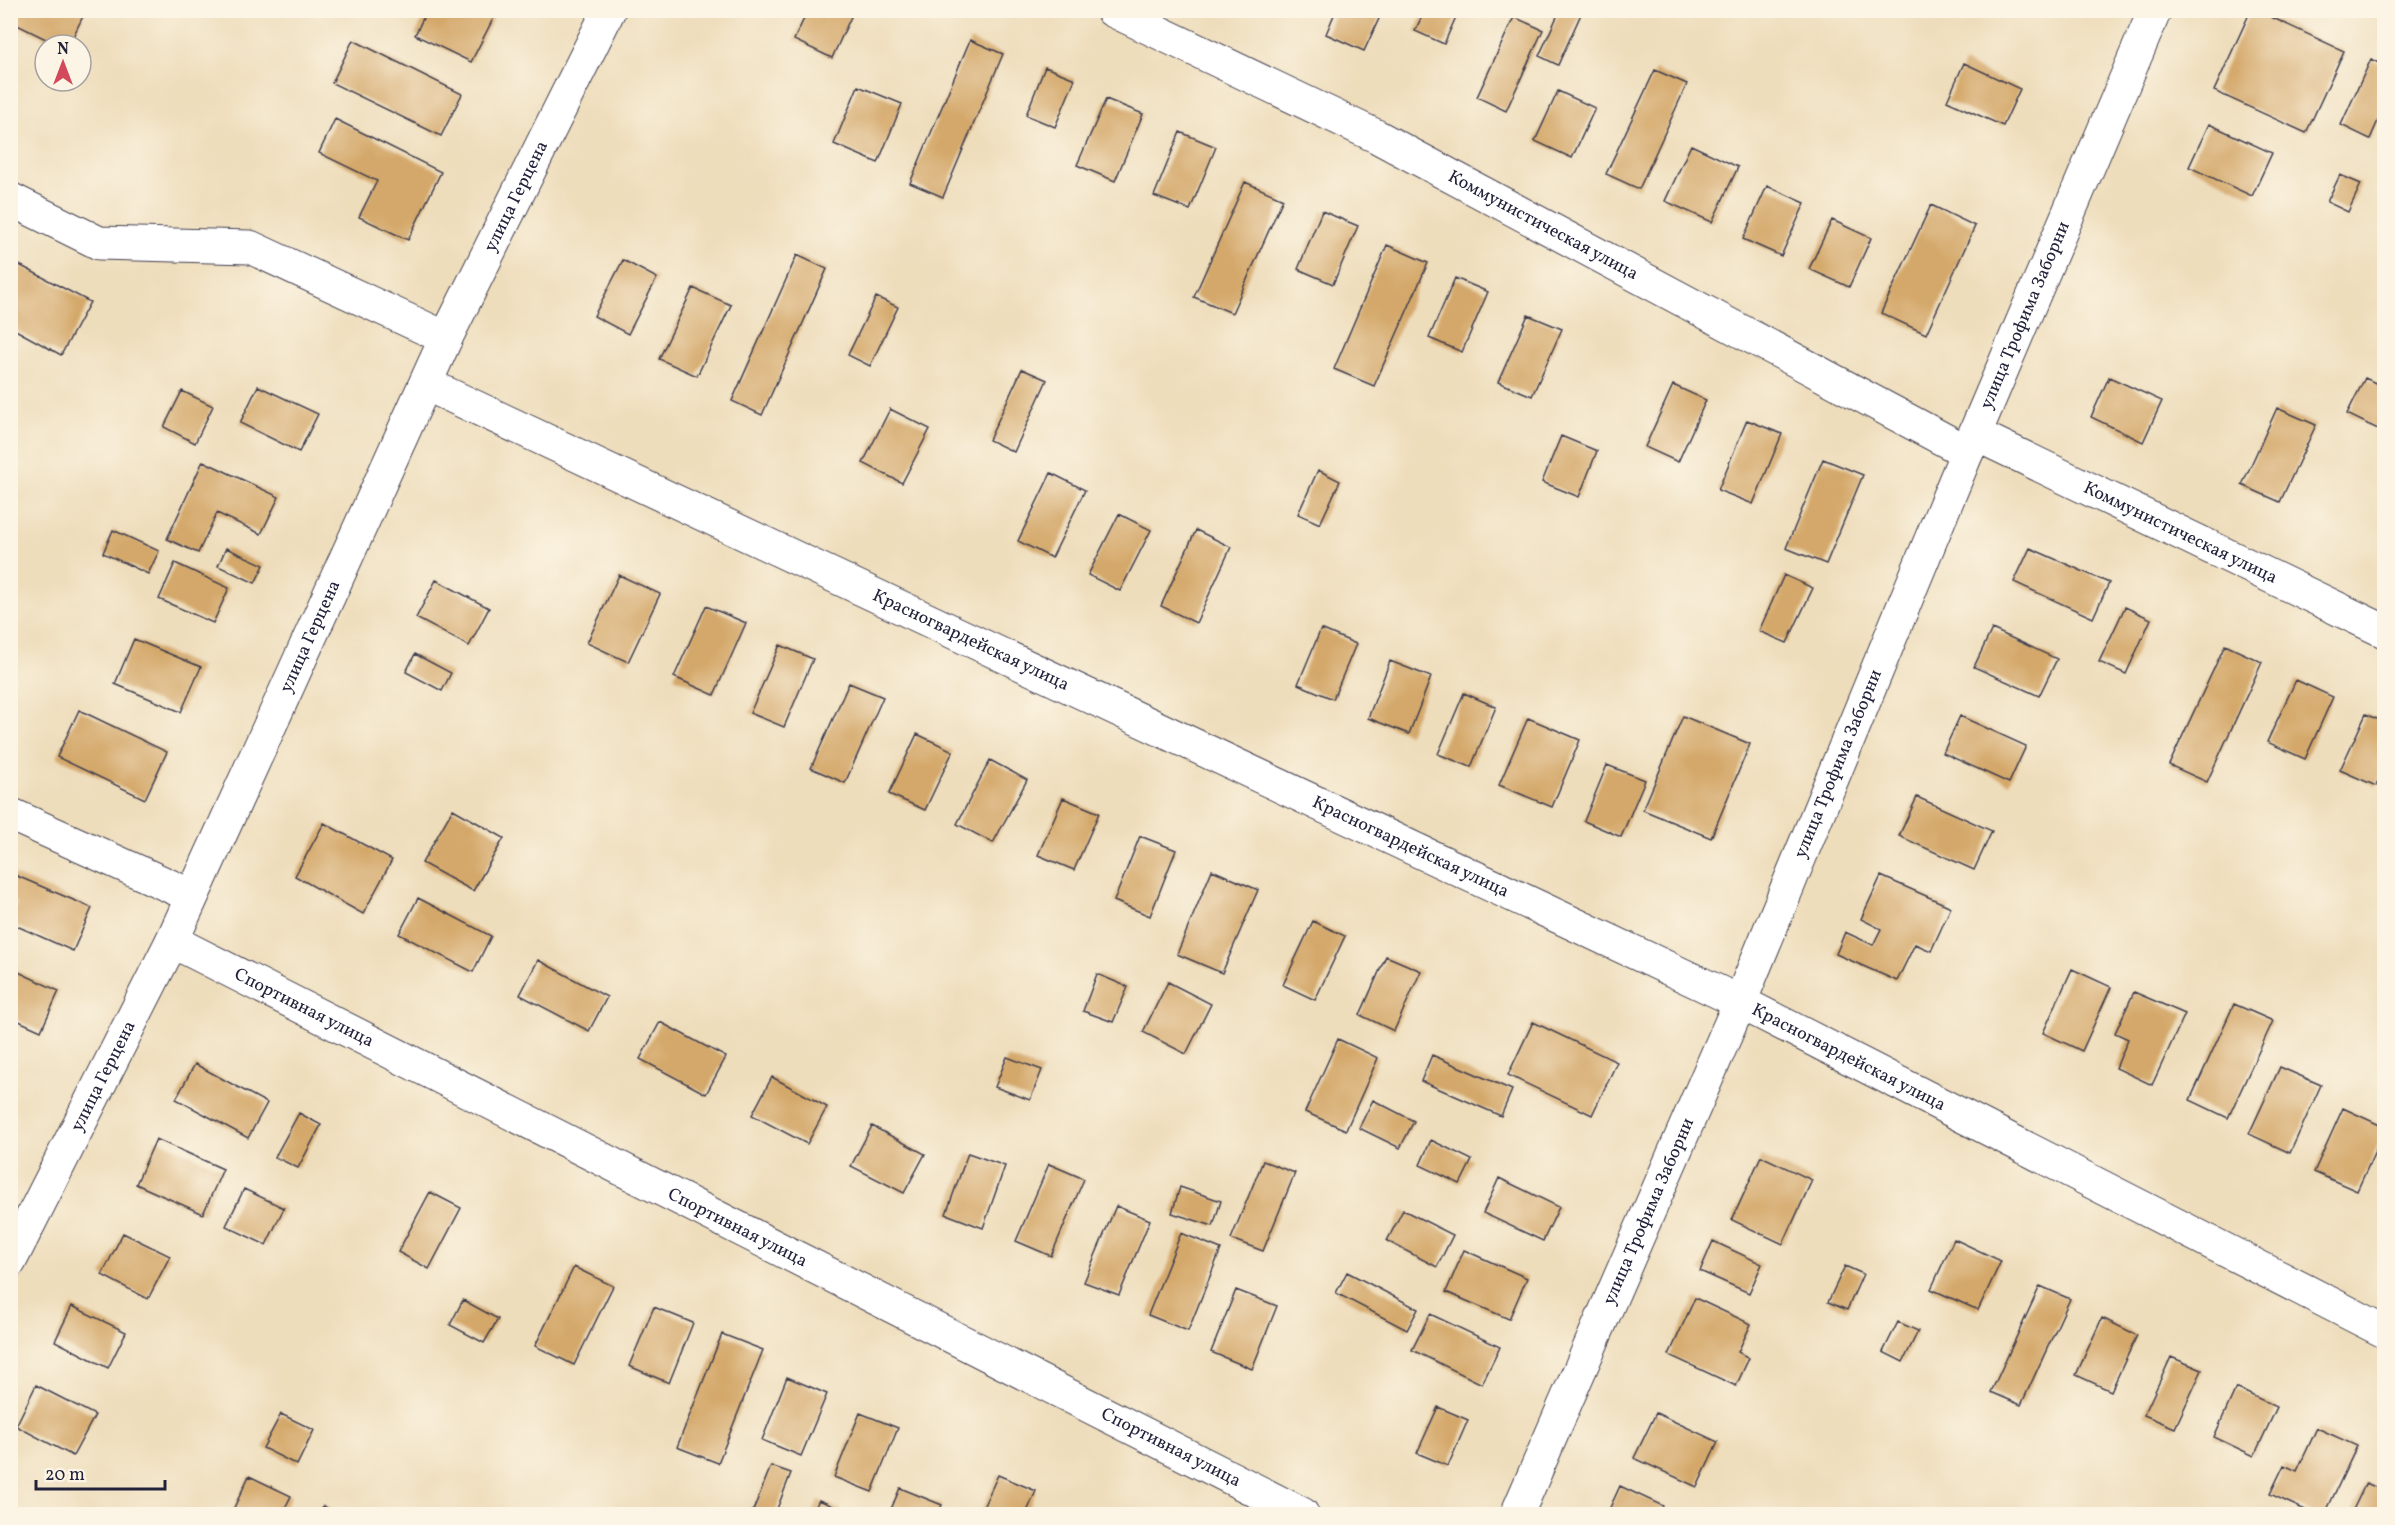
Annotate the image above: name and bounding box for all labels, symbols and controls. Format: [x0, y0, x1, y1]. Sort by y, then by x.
north arrow [33, 33, 93, 93]
text: N [57, 39, 69, 61]
street label: улица Герцена [478, 137, 554, 256]
street label: Коммунистическая улица [1444, 164, 1643, 286]
street label: улица Трофима Заборни [1974, 217, 2076, 413]
street label: Коммунистическая улица [2079, 476, 2282, 590]
street label: улица Герцена [274, 576, 347, 697]
street label: Красногвардейская улица [868, 583, 1073, 697]
street label: улица Трофима Заборни [1788, 666, 1888, 862]
street label: Красногвардейская улица [1308, 790, 1513, 904]
street label: Спортивная улица [230, 962, 378, 1054]
street label: Красногвардейская улица [1747, 997, 1950, 1117]
street label: улица Герцена [65, 1017, 142, 1136]
street label: улица Трофима Заборни [1597, 1114, 1701, 1309]
street label: Спортивная улица [663, 1182, 812, 1274]
street label: Спортивная улица [1097, 1402, 1245, 1493]
scale bar [36, 1453, 165, 1491]
text: 20 m [45, 1463, 85, 1488]

